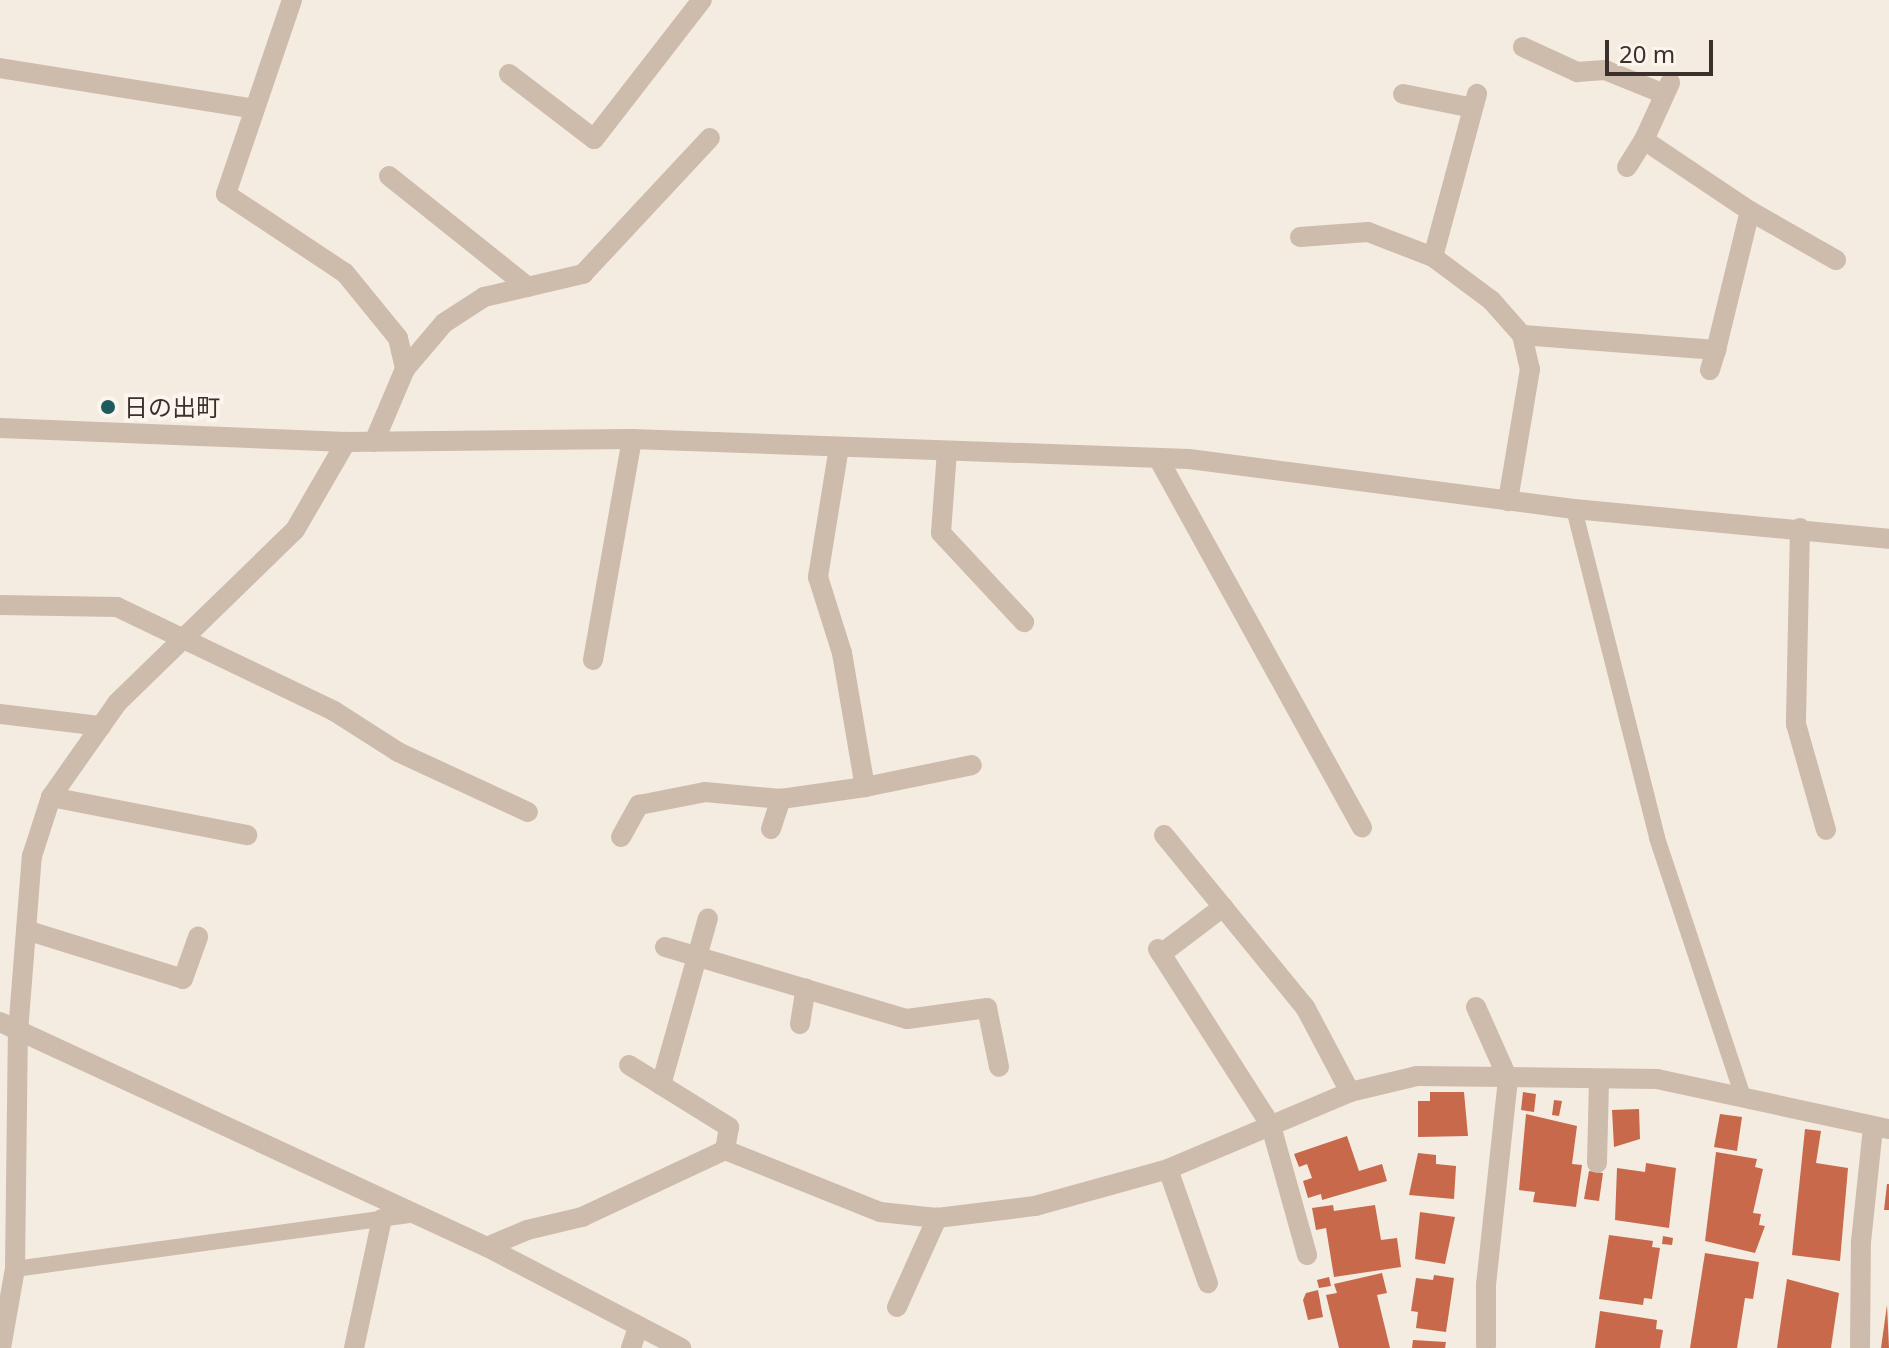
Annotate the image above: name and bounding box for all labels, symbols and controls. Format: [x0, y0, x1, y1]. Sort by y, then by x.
scale bar [1609, 24, 1717, 74]
text: 20 m [1619, 37, 1675, 70]
place label: 日の出町 [124, 393, 220, 421]
marker: 日の出町 [99, 398, 117, 416]

